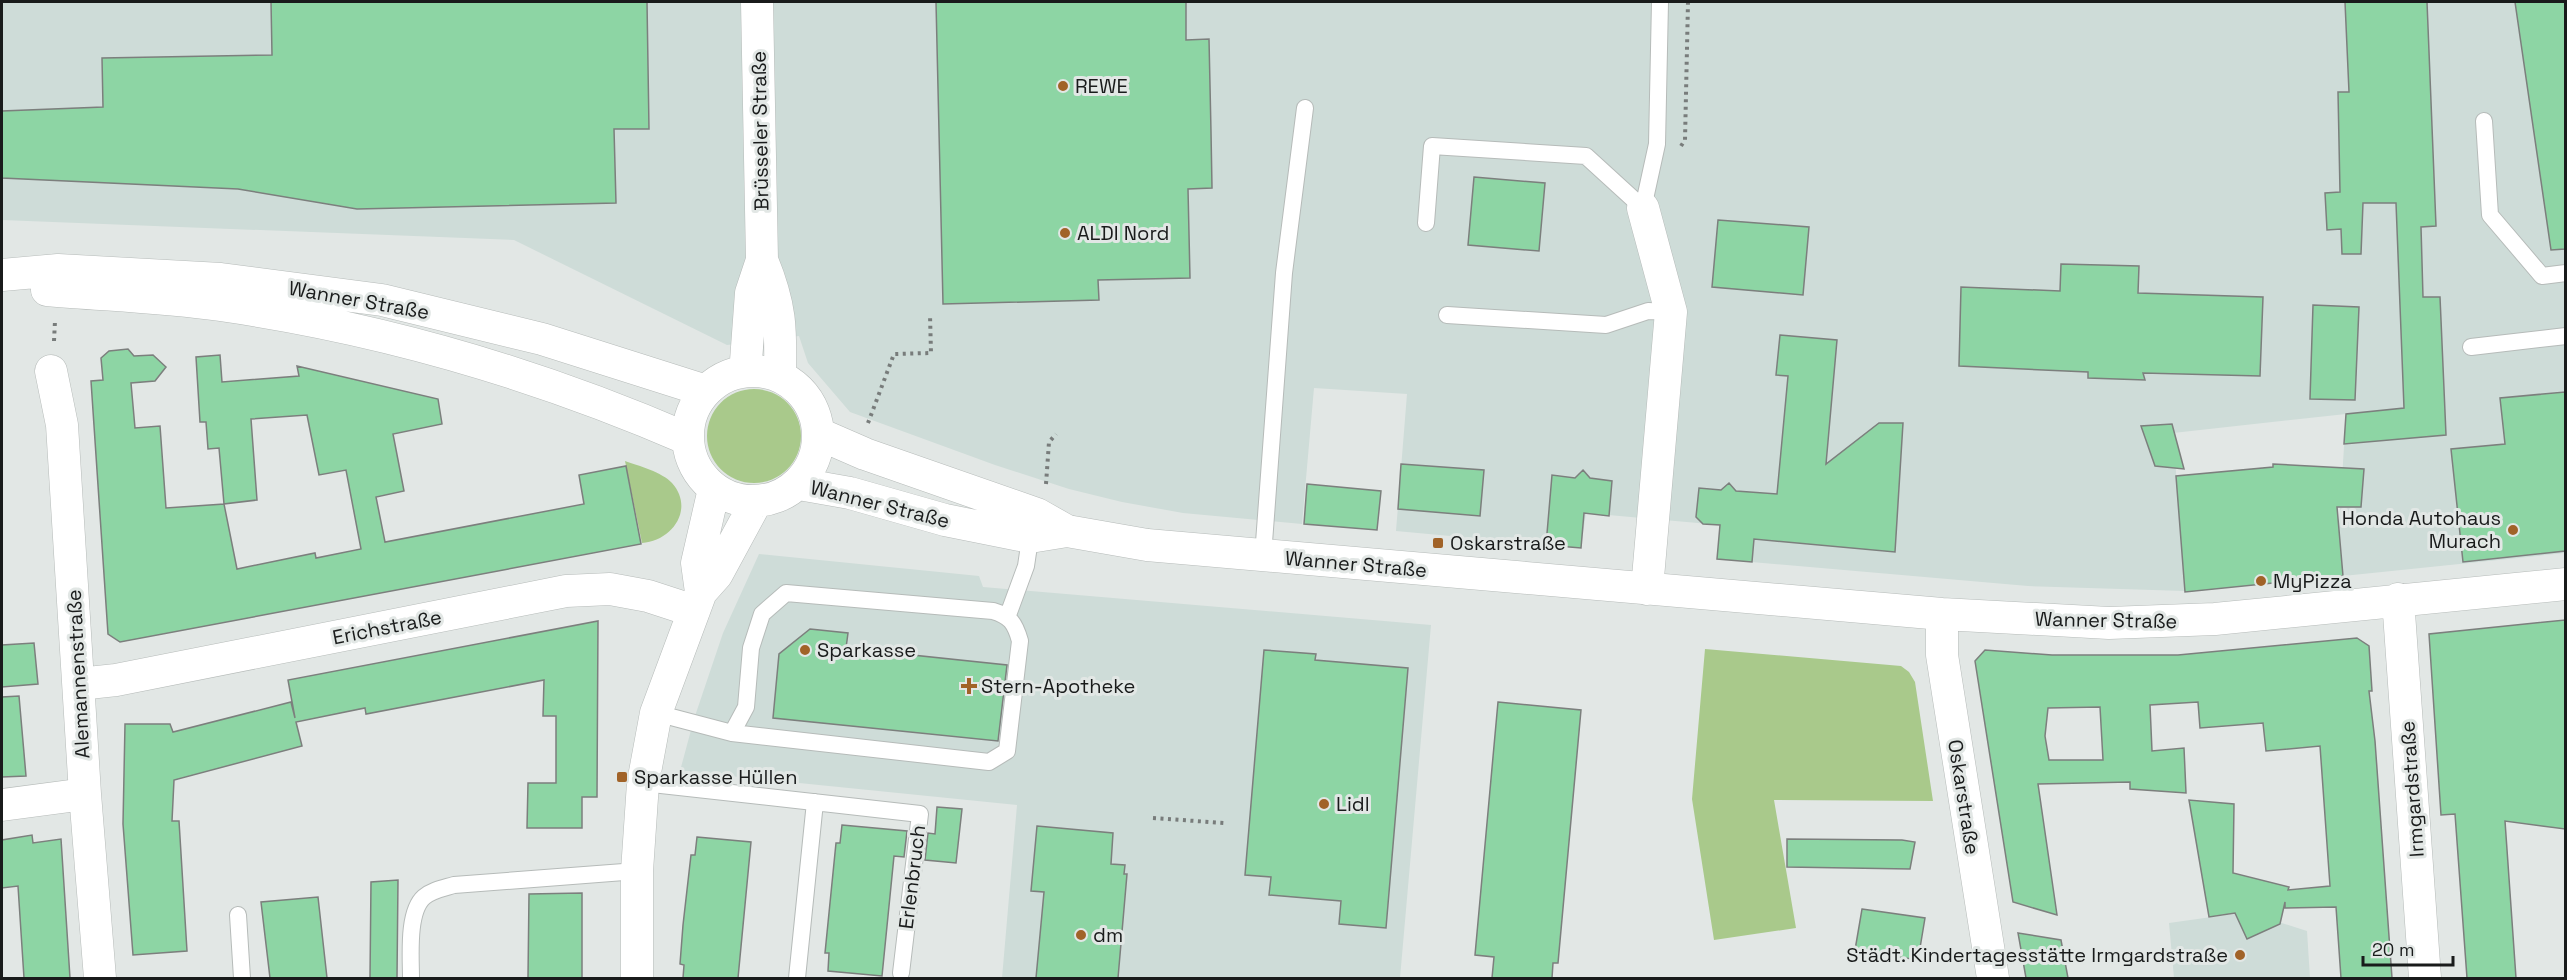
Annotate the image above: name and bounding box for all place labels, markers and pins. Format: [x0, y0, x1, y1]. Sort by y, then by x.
place label: REWE [1075, 73, 1128, 99]
marker: REWE [1056, 79, 1070, 93]
place label: ALDI Nord [1077, 220, 1170, 246]
marker: ALDI Nord [1058, 226, 1072, 240]
place label: Honda Autohaus Murach [2342, 505, 2501, 554]
marker: Honda Autohaus Murach [2506, 523, 2520, 537]
place label: Oskarstraße [1450, 530, 1566, 556]
marker: Oskarstraße [1431, 536, 1445, 550]
place label: MyPizza [2273, 568, 2352, 594]
marker: MyPizza [2254, 574, 2268, 588]
place label: Sparkasse [817, 637, 916, 663]
marker: Sparkasse [798, 643, 812, 657]
place label: Stern-Apotheke [981, 673, 1135, 699]
marker: Stern-Apotheke [962, 679, 976, 693]
place label: Sparkasse Hüllen [634, 764, 797, 790]
marker: Sparkasse Hüllen [615, 770, 629, 784]
place label: Lidl [1336, 791, 1370, 817]
marker: Lidl [1317, 797, 1331, 811]
place label: dm [1093, 922, 1123, 948]
marker: dm [1074, 928, 1088, 942]
place label: Städt. Kindertagesstätte Irmgardstraße [1846, 942, 2228, 968]
marker: Städt. Kindertagesstätte Irmgardstraße [2233, 948, 2247, 962]

